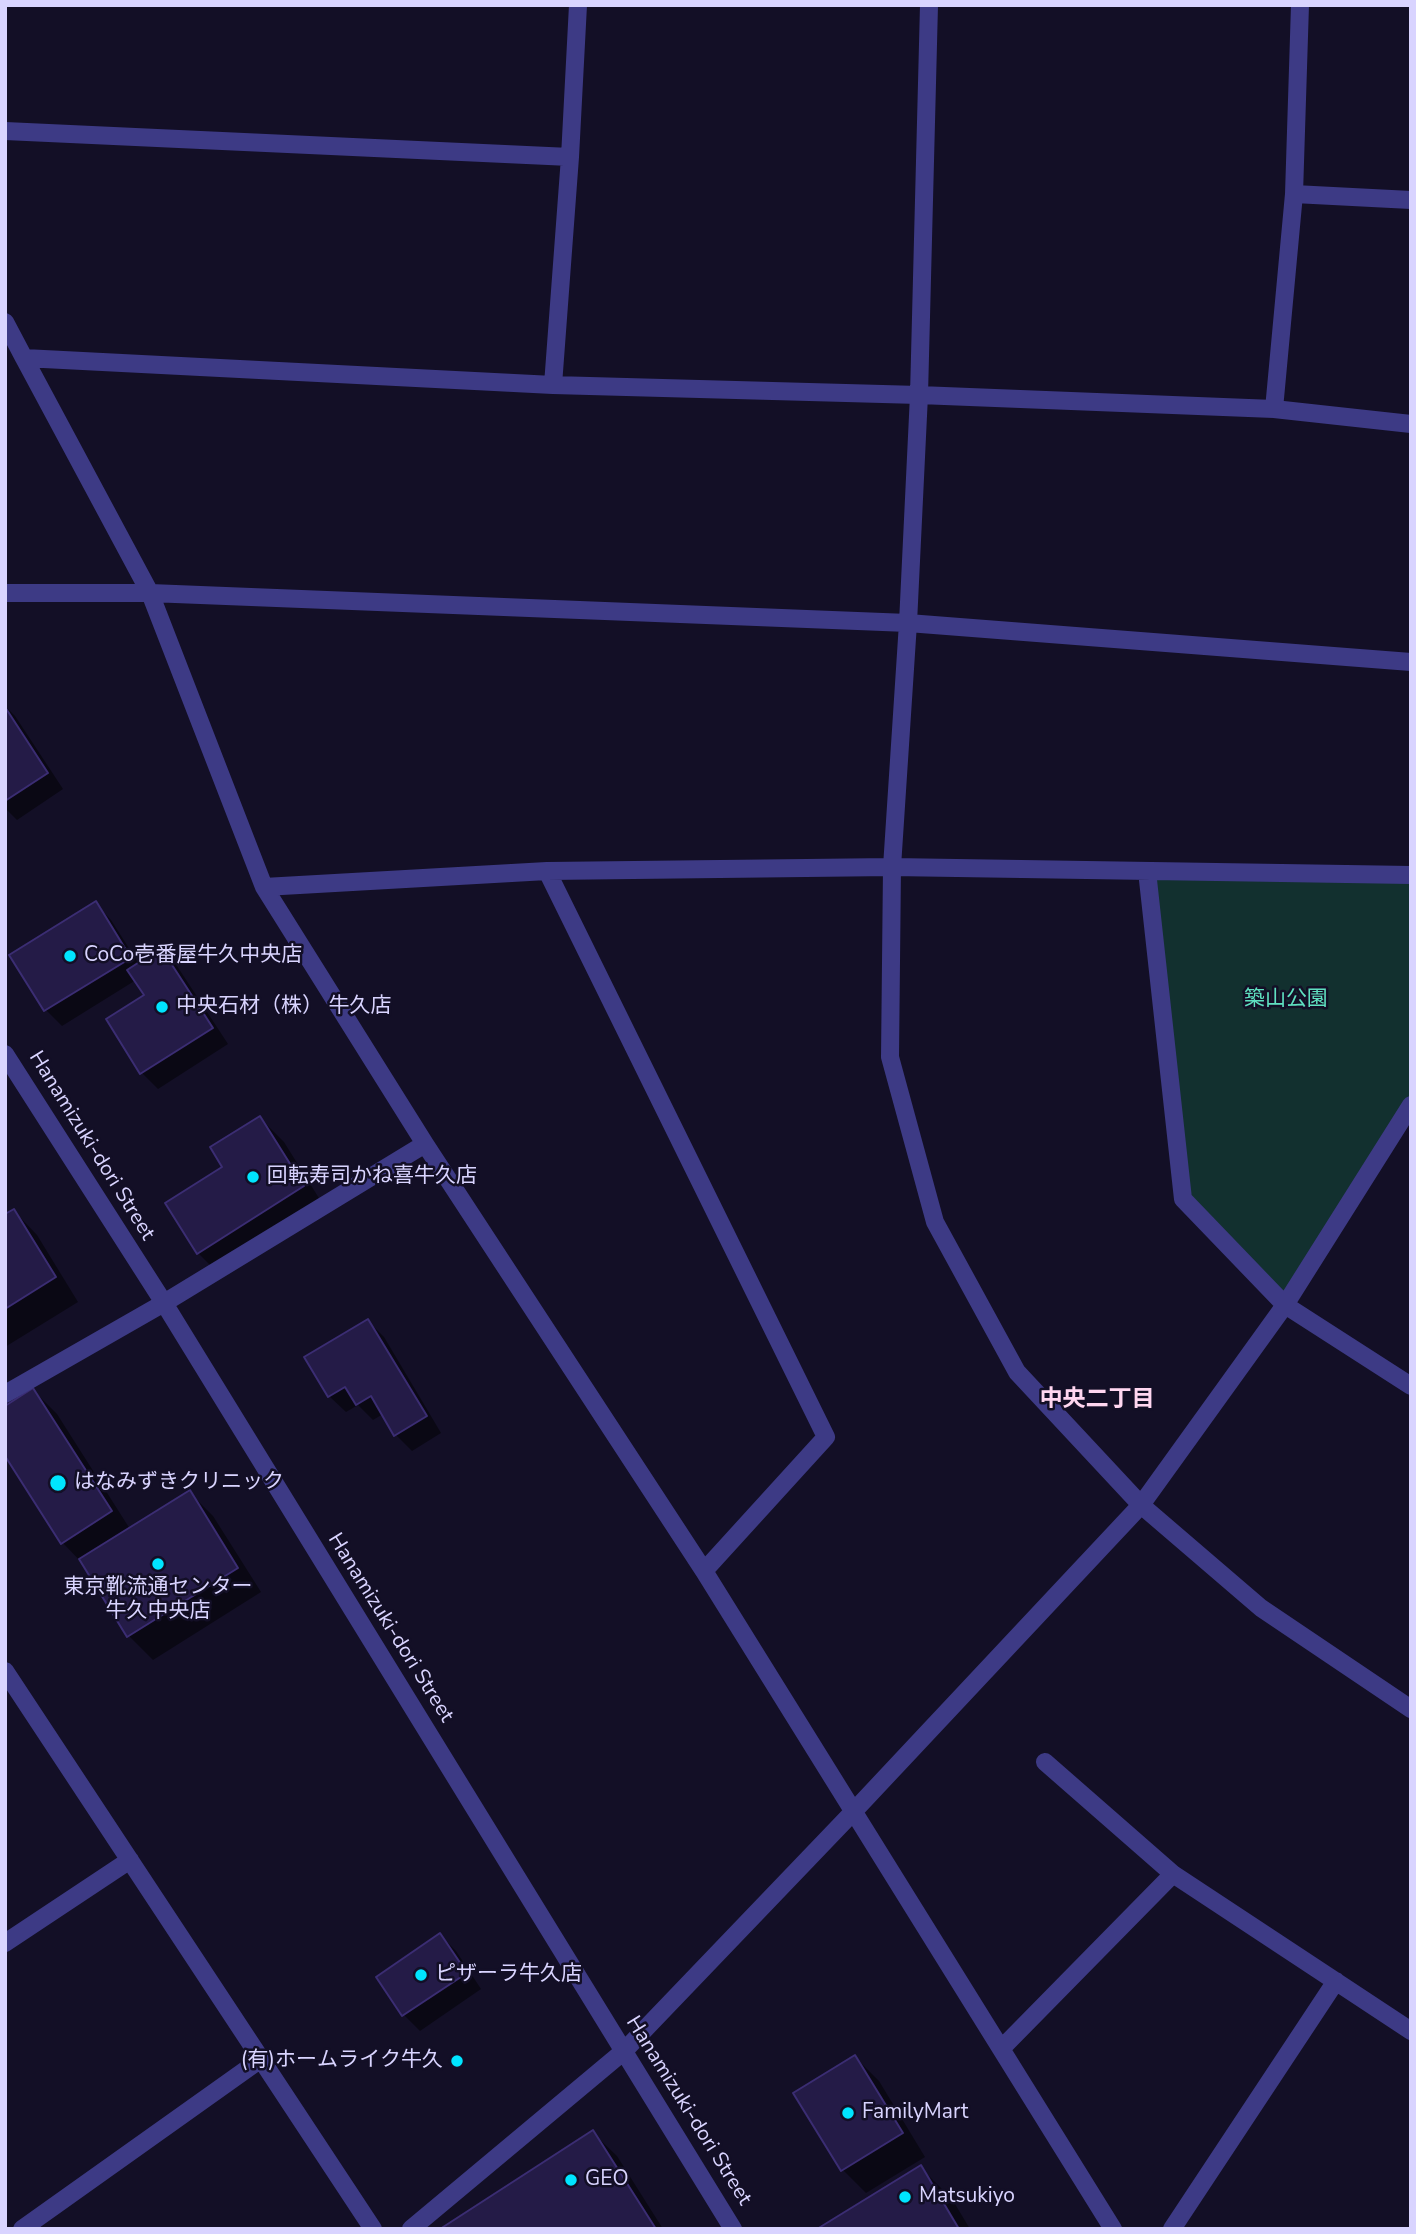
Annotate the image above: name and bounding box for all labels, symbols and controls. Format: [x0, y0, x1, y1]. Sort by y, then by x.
place label: CoCo壱番屋牛久中央店 [84, 943, 302, 969]
marker: CoCo壱番屋牛久中央店 [62, 948, 78, 964]
park label: 築山公園 [1244, 987, 1328, 1013]
place label: 中央石材（株） 牛久店 [176, 994, 391, 1020]
marker: 中央石材（株） 牛久店 [154, 999, 170, 1015]
street label: Hanamizuki-dori Street [23, 1047, 159, 1245]
place label: 回転寿司かね喜牛久店 [267, 1164, 477, 1190]
marker: 回転寿司かね喜牛久店 [245, 1169, 261, 1185]
district label: 中央二丁目 [1040, 1386, 1154, 1414]
place label: はなみずきクリニック [74, 1470, 284, 1496]
marker: はなみずきクリニック [48, 1473, 68, 1493]
street label: Hanamizuki-dori Street [322, 1529, 458, 1727]
marker: 東京靴流通センター 牛久中央店 [150, 1556, 166, 1572]
place label: 東京靴流通センター 牛久中央店 [64, 1575, 252, 1625]
place label: ピザーラ牛久店 [435, 1962, 582, 1988]
marker: ピザーラ牛久店 [413, 1967, 429, 1983]
street label: Hanamizuki-dori Street [620, 2012, 756, 2210]
place label: (有)ホームライク牛久 [241, 2048, 443, 2074]
marker: (有)ホームライク牛久 [449, 2053, 465, 2069]
place label: FamilyMart [862, 2100, 968, 2126]
marker: FamilyMart [840, 2105, 856, 2121]
place label: GEO [585, 2167, 629, 2193]
marker: GEO [563, 2172, 579, 2188]
place label: Matsukiyo [919, 2184, 1015, 2210]
marker: Matsukiyo [897, 2189, 913, 2205]

